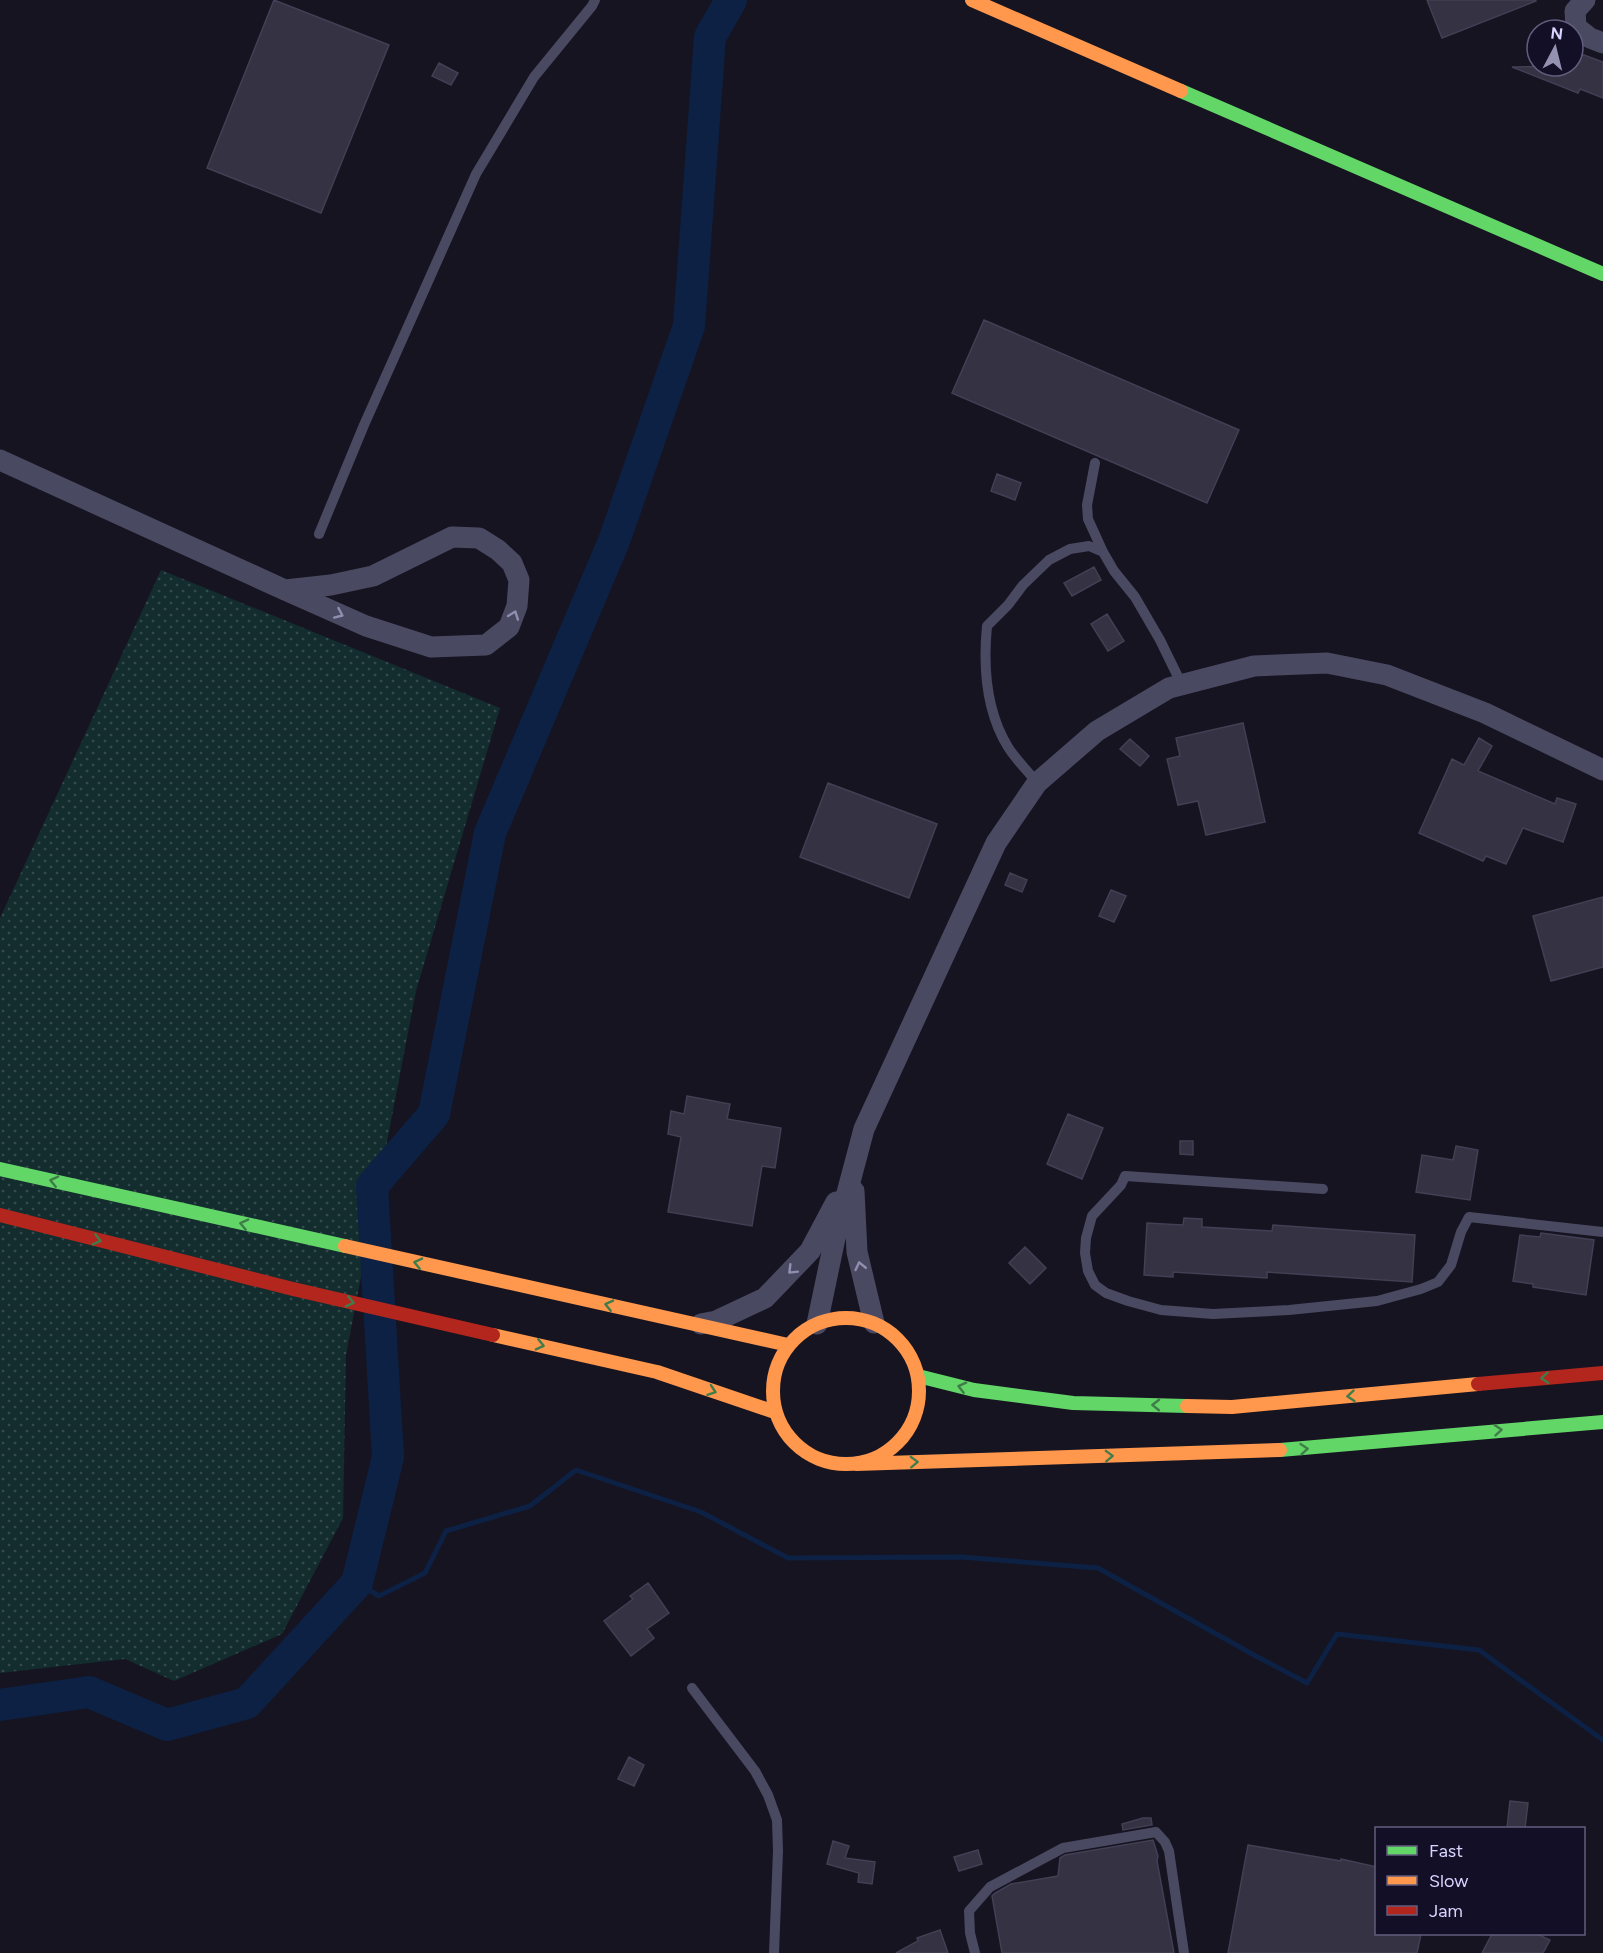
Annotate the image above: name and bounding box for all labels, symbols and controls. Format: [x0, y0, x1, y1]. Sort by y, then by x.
north arrow [1525, 18, 1585, 78]
text: N [1549, 23, 1564, 44]
one-way arrow [332, 607, 343, 619]
one-way arrow [506, 610, 519, 621]
one-way arrow [49, 1176, 59, 1189]
one-way arrow [240, 1218, 250, 1231]
one-way arrow [92, 1232, 102, 1245]
one-way arrow [414, 1257, 424, 1270]
one-way arrow [855, 1261, 868, 1271]
one-way arrow [788, 1263, 799, 1273]
one-way arrow [345, 1295, 355, 1308]
one-way arrow [604, 1299, 614, 1312]
one-way arrow [535, 1338, 545, 1351]
one-way arrow [1540, 1371, 1549, 1384]
one-way arrow [957, 1382, 967, 1395]
one-way arrow [706, 1384, 717, 1396]
one-way arrow [1346, 1389, 1355, 1402]
one-way arrow [1152, 1398, 1161, 1411]
one-way arrow [1493, 1424, 1503, 1437]
one-way arrow [1299, 1443, 1308, 1456]
one-way arrow [1104, 1450, 1113, 1462]
one-way arrow [910, 1456, 919, 1469]
legend [1375, 1827, 1585, 1935]
text: Fast [1429, 1840, 1463, 1862]
text: Slow [1429, 1870, 1468, 1892]
text: Jam [1429, 1900, 1463, 1922]

